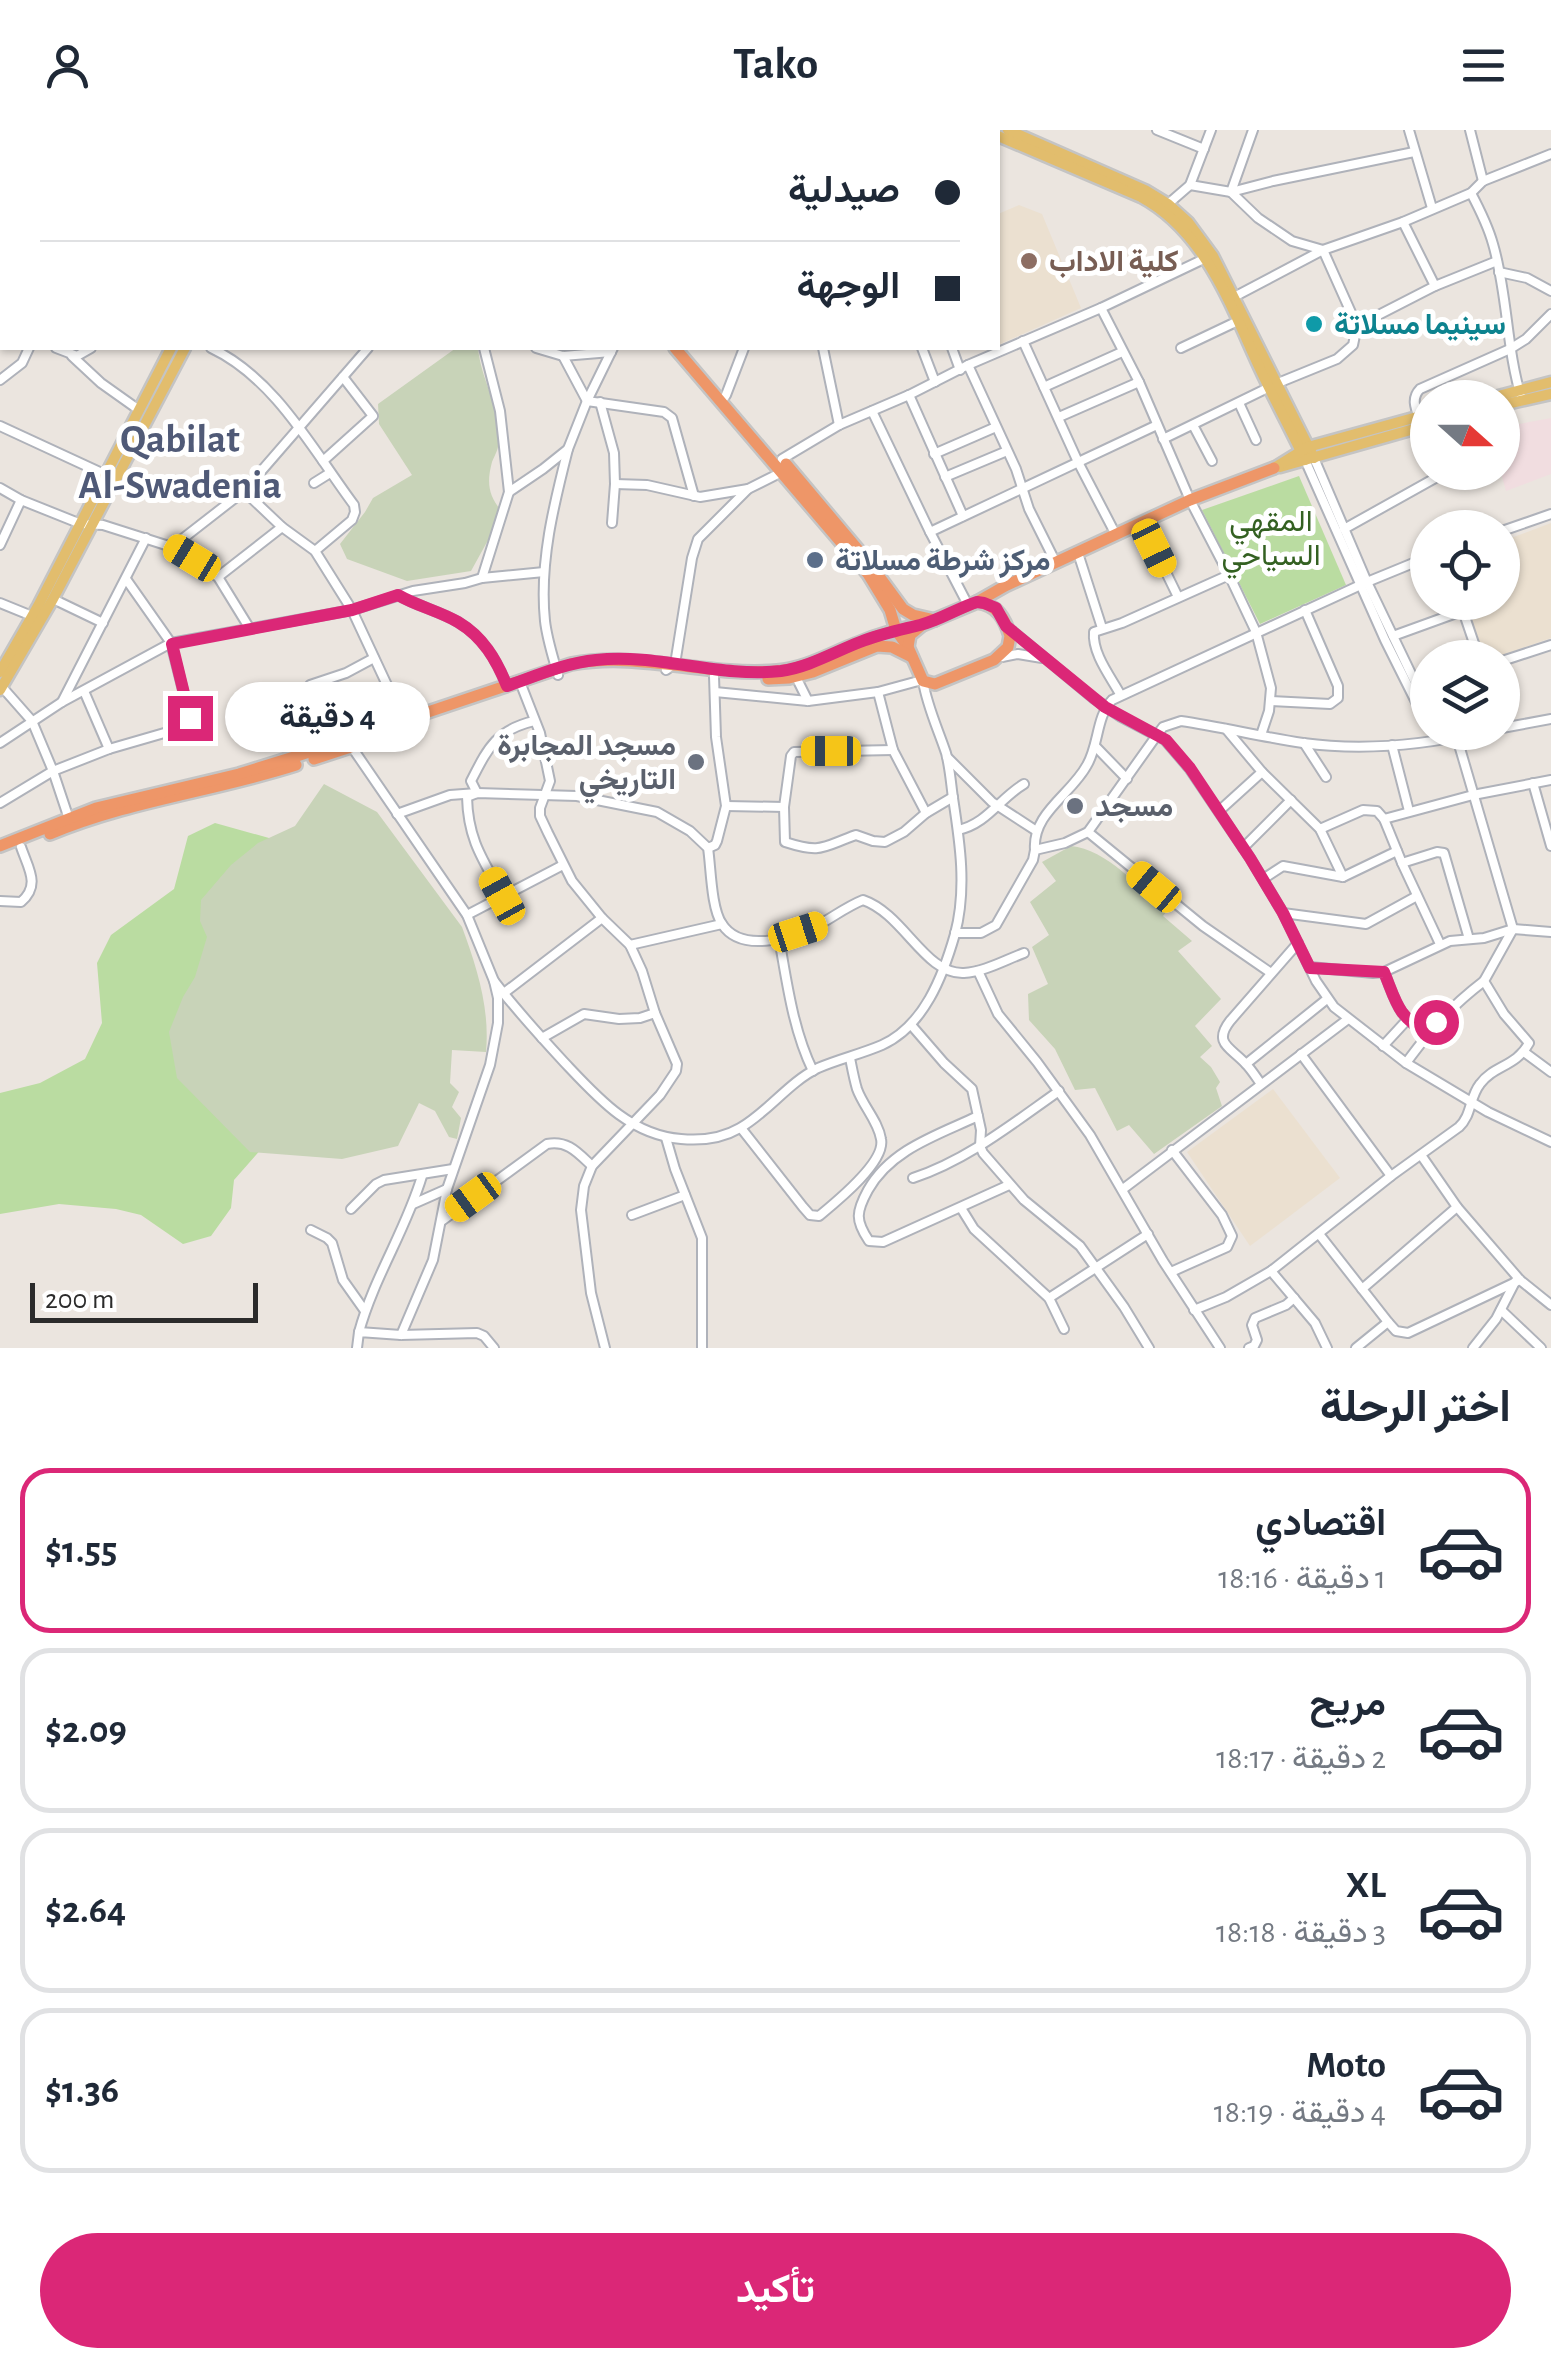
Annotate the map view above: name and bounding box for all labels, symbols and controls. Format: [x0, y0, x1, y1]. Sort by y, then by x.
icon: person [40, 38, 95, 93]
icon: menu [1456, 38, 1511, 93]
text: Tako [733, 42, 818, 87]
text: صيدلية [788, 172, 900, 210]
place label: كلية الاداب [1049, 247, 1179, 278]
marker: كلية الاداب [1018, 250, 1040, 272]
text: الوجهة [797, 268, 900, 306]
place label: سينيما مسلاتة [1334, 310, 1506, 341]
marker: سينيما مسلاتة [1303, 313, 1325, 335]
north arrow [1410, 380, 1520, 490]
map controls [1410, 380, 1520, 750]
district label: Qabilat Al-Swadenia [78, 420, 282, 506]
park label: المقهي السياحي [1221, 507, 1321, 579]
button: locate [1410, 510, 1520, 620]
car [1127, 514, 1181, 582]
car [159, 530, 225, 586]
place label: مركز شرطة مسلاتة [835, 546, 1050, 578]
marker: مركز شرطة مسلاتة [804, 549, 826, 571]
button: layers [1410, 640, 1520, 750]
callout: 4 دقيقة [225, 683, 430, 753]
route end [168, 696, 213, 741]
text: 4 دقيقة [279, 701, 376, 733]
place label: مسجد المجابرة التاريخي [497, 731, 676, 804]
car [801, 736, 861, 766]
marker: مسجد المجابرة التاريخي [685, 751, 707, 773]
place label: مسجد [1095, 792, 1173, 823]
marker: مسجد [1064, 795, 1086, 817]
car [1121, 856, 1187, 918]
car [474, 862, 530, 930]
car [765, 908, 831, 956]
route start [1414, 1000, 1459, 1045]
car [440, 1167, 506, 1227]
scale bar [30, 1278, 258, 1322]
text: 200 m [45, 1286, 114, 1314]
text: اختر الرحلة [1320, 1385, 1511, 1430]
text: اقتصادي [1255, 1505, 1386, 1543]
icon: car [1416, 1506, 1506, 1596]
text: $1.55 [45, 1532, 117, 1570]
text: 1 دقيقة · 18:16 [1218, 1562, 1386, 1594]
text: مريح [1310, 1685, 1386, 1723]
icon: car [1416, 1686, 1506, 1776]
text: $2.09 [45, 1712, 127, 1750]
text: 2 دقيقة · 18:17 [1216, 1742, 1386, 1774]
icon: car [1416, 1866, 1506, 1956]
text: XL [1346, 1867, 1386, 1905]
text: $2.64 [45, 1892, 126, 1930]
text: 3 دقيقة · 18:18 [1216, 1916, 1386, 1948]
icon: car [1416, 2046, 1506, 2136]
text: Moto [1306, 2047, 1386, 2085]
text: $1.36 [45, 2072, 119, 2110]
text: 4 دقيقة · 18:19 [1214, 2096, 1386, 2128]
button: تأكيد [40, 2233, 1511, 2348]

